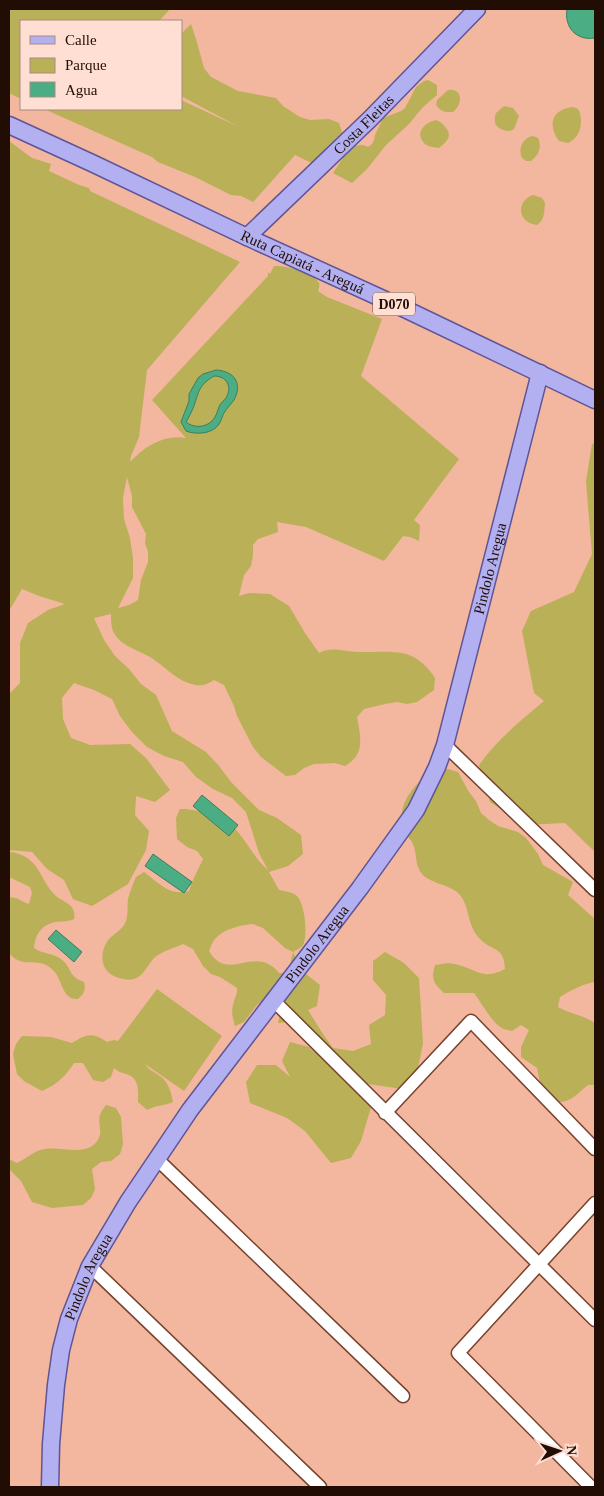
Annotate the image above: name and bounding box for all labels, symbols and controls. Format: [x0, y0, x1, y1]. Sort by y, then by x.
legend [20, 20, 182, 110]
text: Calle [65, 32, 97, 48]
text: Parque [65, 57, 107, 73]
text: Agua [65, 82, 98, 98]
street label: Costa Fleitas [330, 91, 397, 158]
street label: Ruta Capiatá - Areguá [238, 227, 367, 297]
road number: D070 [373, 292, 415, 316]
street label: Pindolo Aregua [471, 521, 510, 616]
street label: Pindolo Aregua [282, 902, 352, 986]
street label: Pindolo Aregua [61, 1230, 116, 1322]
north arrow [534, 1426, 584, 1476]
text: N [564, 1445, 579, 1456]

